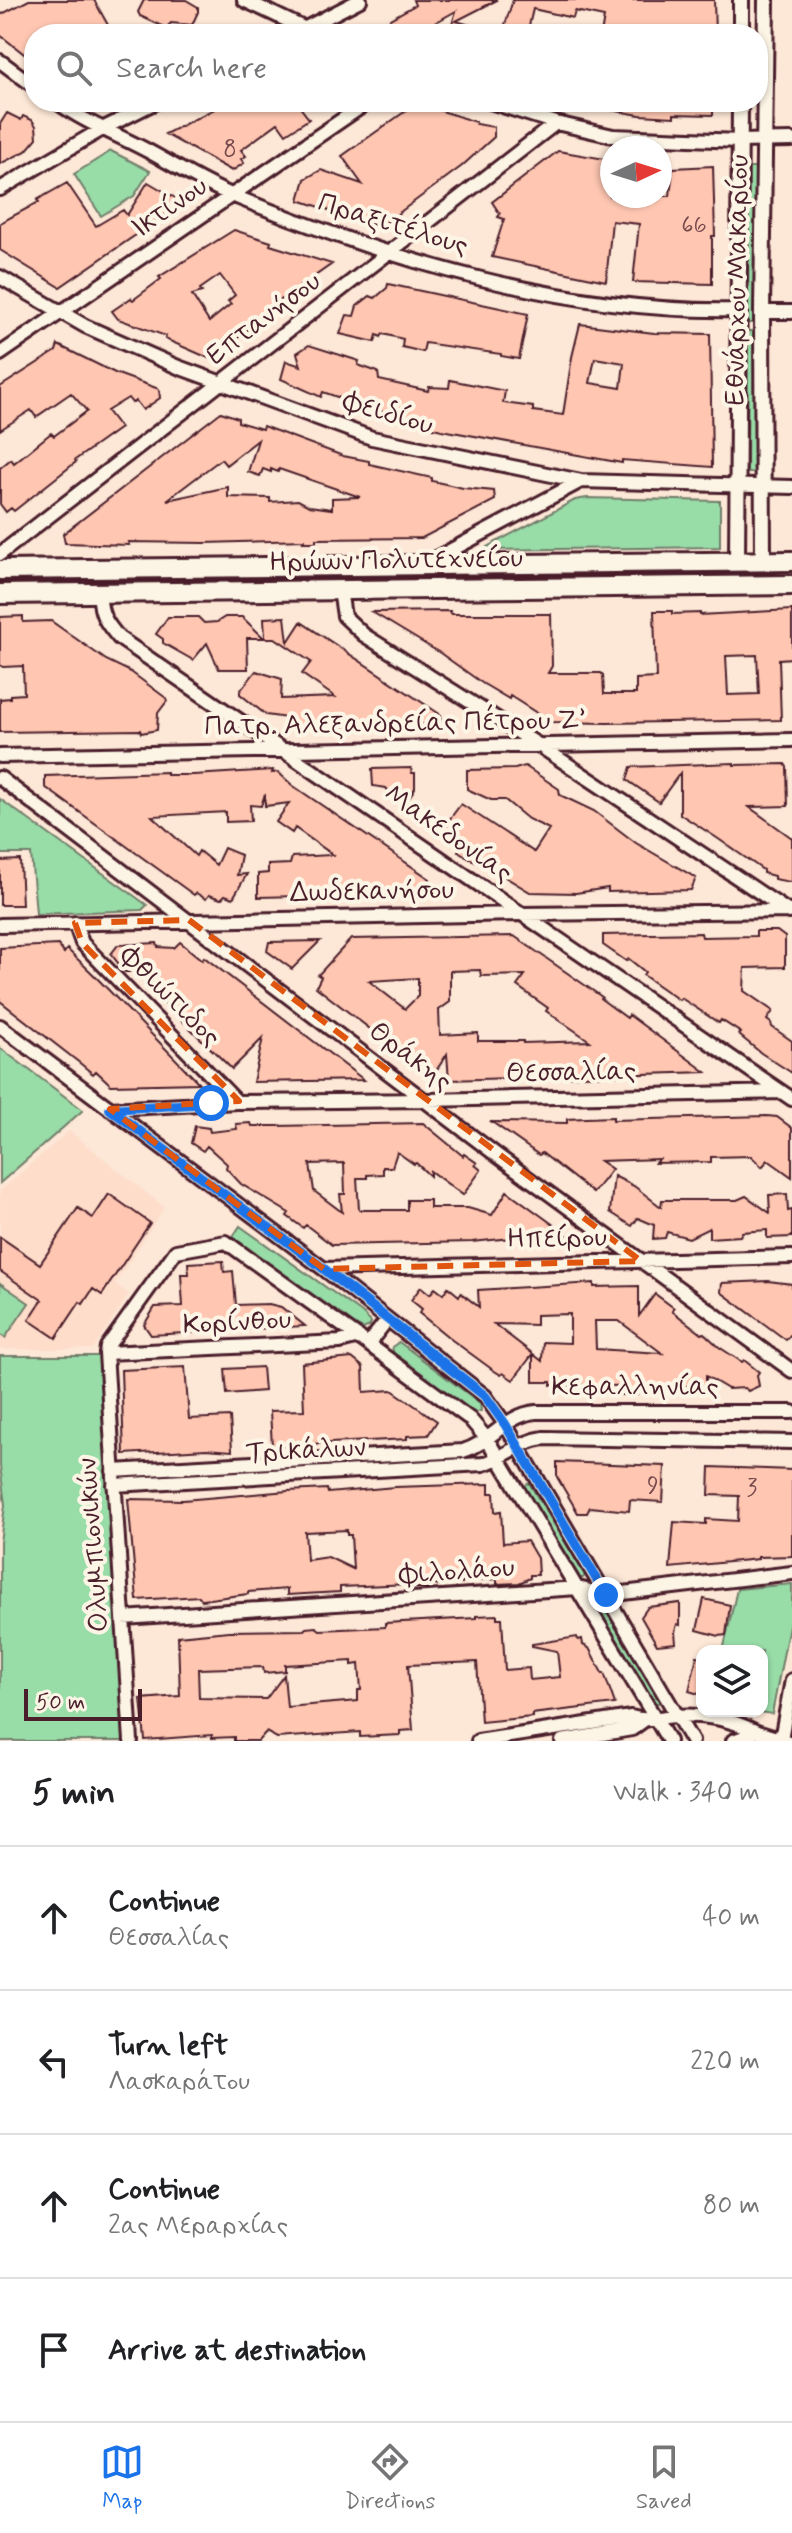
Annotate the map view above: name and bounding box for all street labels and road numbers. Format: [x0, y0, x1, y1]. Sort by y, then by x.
street label: Εθνάρχου Μακαρίου [717, 154, 759, 406]
street label: Ικτίνου [125, 168, 215, 248]
street label: Πραξιτέλους [313, 185, 473, 265]
street label: Επτανήσου [199, 264, 329, 374]
street label: Φειδίου [338, 383, 437, 444]
street label: Ηρώων Πολυτεχνείου [269, 540, 523, 582]
street label: Πατρ. Αλεξανδρείας Πέτρου Ζ’ [204, 702, 586, 746]
street label: Μακεδονίας [376, 776, 520, 892]
street label: Δωδεκανήσου [290, 872, 454, 912]
street label: Φθιώτιδος [111, 938, 229, 1056]
street label: Θράκης [361, 1013, 459, 1101]
street label: Θεσσαλίας [505, 1053, 637, 1093]
street label: Ηπείρου [507, 1220, 607, 1258]
street label: Κορίνθου [182, 1302, 292, 1344]
street label: Κεφαλληνίας [551, 1369, 719, 1406]
street label: Τρικάλων [245, 1429, 367, 1473]
street label: Ολυμπιονικών [69, 1457, 119, 1633]
street label: Φιλολάου [397, 1550, 516, 1595]

